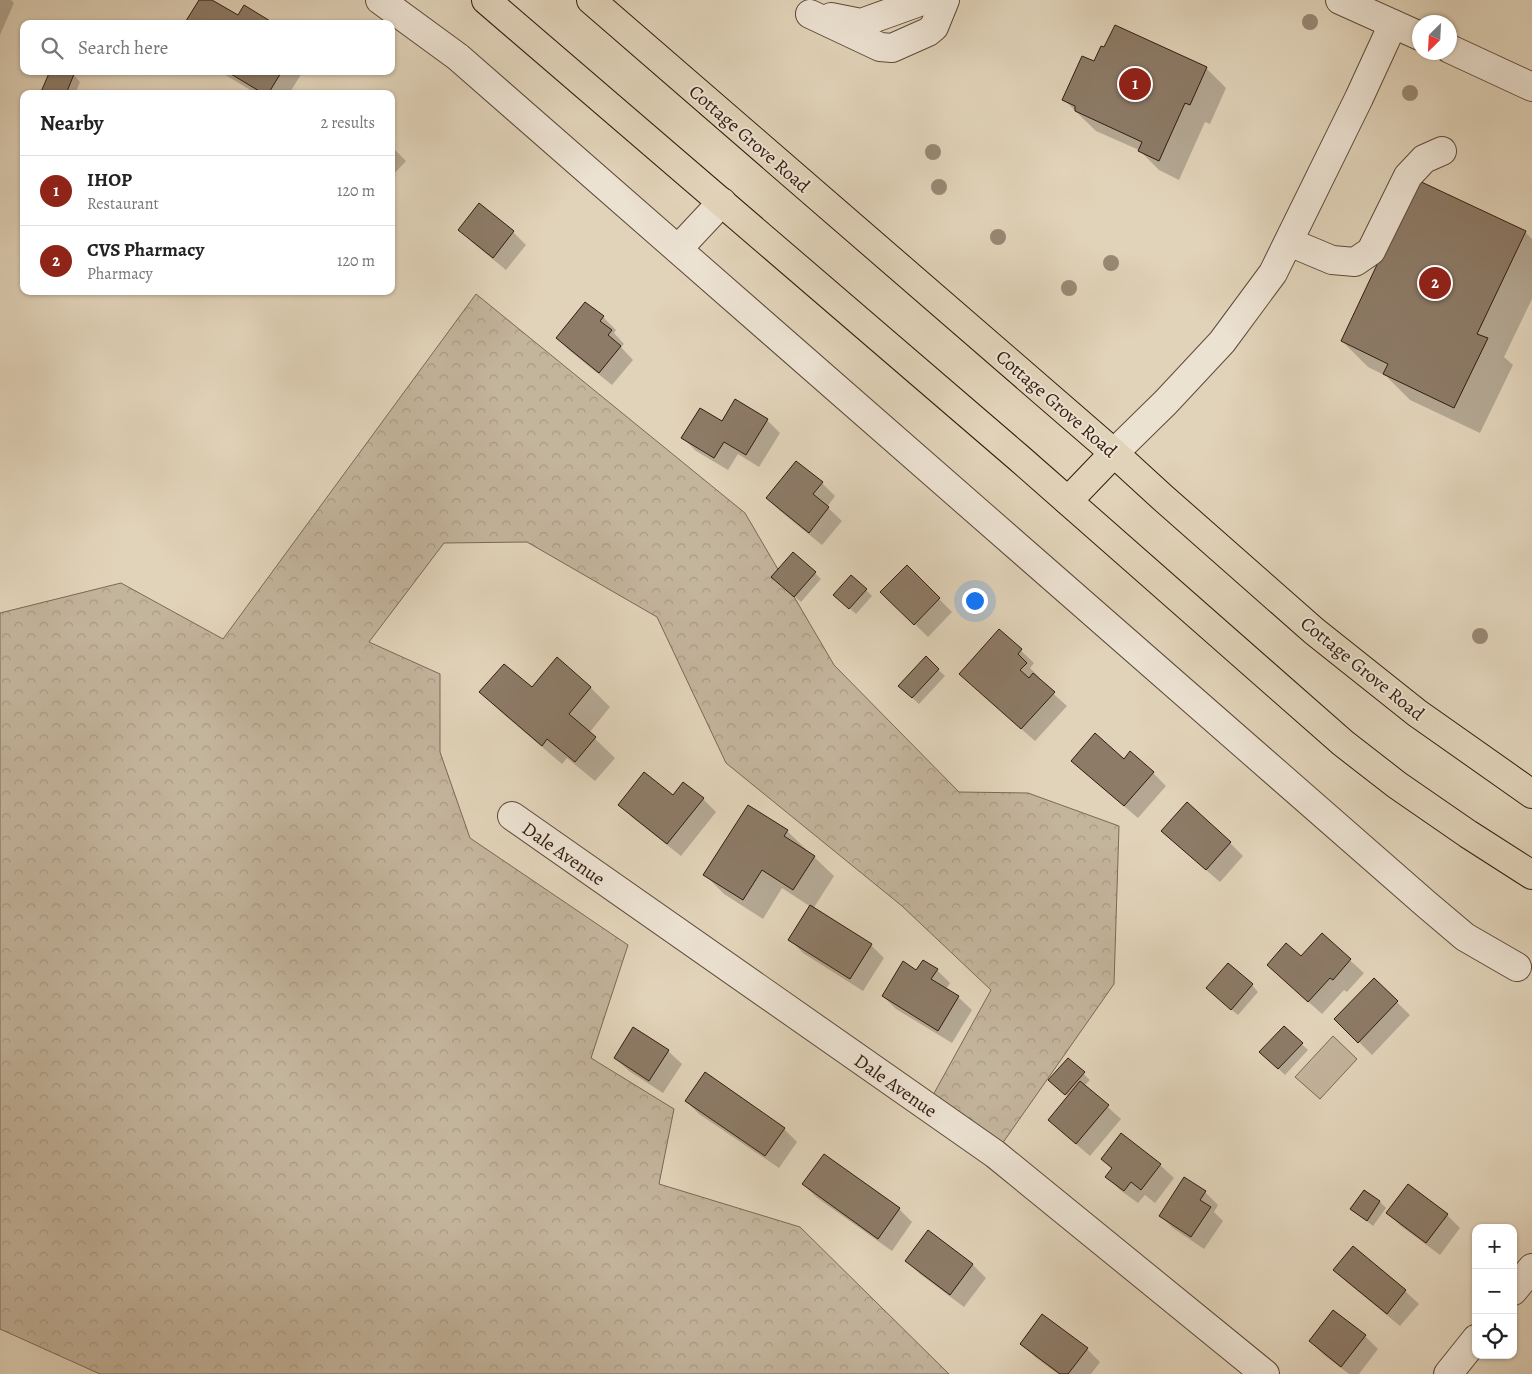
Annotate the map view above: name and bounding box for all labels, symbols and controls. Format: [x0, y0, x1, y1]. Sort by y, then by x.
north arrow [1412, 15, 1457, 60]
search box [20, 20, 395, 75]
icon: search [38, 34, 66, 62]
text: Search here [78, 35, 168, 61]
pin: 1 [1119, 65, 1151, 103]
street label: Cottage Grove Road [683, 79, 816, 199]
text: Nearby [40, 109, 103, 137]
text: 2 results [320, 112, 375, 134]
text: IHOP [87, 167, 132, 193]
text: 1 [53, 180, 59, 202]
text: 120 m [337, 180, 375, 202]
text: Restaurant [87, 193, 159, 215]
text: CVS Pharmacy [87, 237, 204, 263]
text: 2 [52, 250, 60, 272]
text: 120 m [337, 250, 375, 272]
text: Pharmacy [87, 263, 153, 285]
pin: 2 [1419, 264, 1451, 302]
street label: Cottage Grove Road [990, 344, 1123, 464]
your location [962, 588, 988, 614]
street label: Cottage Grove Road [1295, 611, 1430, 727]
street label: Dale Avenue [517, 816, 610, 892]
street label: Dale Avenue [849, 1048, 942, 1124]
map controls [1472, 1224, 1517, 1359]
button: + [1472, 1224, 1517, 1269]
button: − [1472, 1269, 1517, 1314]
button: locate [1472, 1314, 1517, 1359]

